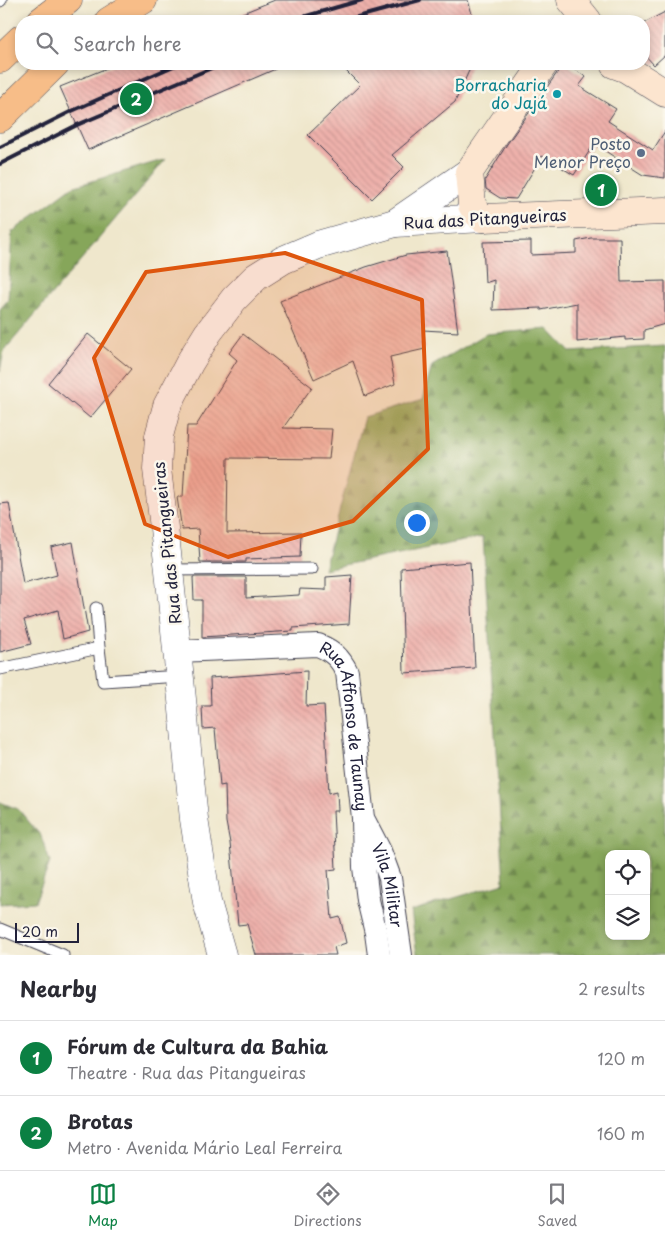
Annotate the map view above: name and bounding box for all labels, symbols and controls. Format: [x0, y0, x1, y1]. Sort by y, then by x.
search box [15, 15, 650, 70]
icon: search [33, 29, 61, 57]
text: Search here [73, 29, 182, 57]
place label: Borracharia do Jajá [454, 72, 547, 114]
pin: 2 [120, 80, 152, 118]
marker: Borracharia do Jajá [551, 88, 563, 100]
place label: Posto Menor Preço [534, 131, 631, 173]
marker: Posto Menor Preço [635, 147, 647, 159]
pin: 1 [585, 171, 617, 209]
street label: Rua das Pitangueiras [403, 202, 567, 234]
street label: Rua das Pitangueiras [146, 461, 186, 626]
your location [404, 510, 430, 536]
street label: Rua Affonso de Taunay [316, 635, 375, 812]
street label: Vila Militar [367, 838, 410, 930]
map controls [605, 850, 650, 940]
button: locate [605, 850, 650, 895]
button: layers [605, 895, 650, 940]
scale bar [15, 920, 79, 943]
text: 20 m [22, 921, 58, 942]
text: Nearby [20, 972, 97, 1004]
text: 2 results [578, 976, 645, 1000]
text: Fórum de Cultura da Bahia [67, 1032, 328, 1060]
text: 1 [32, 1046, 40, 1070]
text: 120 m [598, 1046, 645, 1070]
text: Theatre · Rua das Pitangueiras [67, 1060, 306, 1084]
text: Brotas [67, 1107, 133, 1135]
text: 2 [30, 1121, 42, 1145]
text: 160 m [597, 1121, 645, 1145]
text: Metro · Avenida Mário Leal Ferreira [67, 1135, 342, 1159]
tab: Map [88, 1180, 118, 1231]
tab: Directions [294, 1180, 362, 1231]
tab: Saved [537, 1180, 577, 1231]

